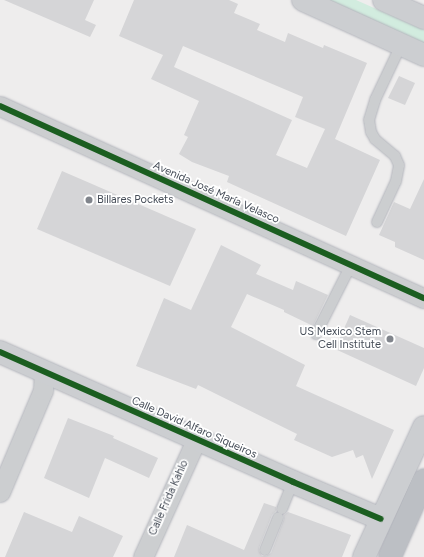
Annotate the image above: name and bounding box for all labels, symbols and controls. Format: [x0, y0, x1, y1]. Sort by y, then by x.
street label: Avenida José María Velasco [151, 159, 281, 227]
place label: Billares Pockets [97, 193, 173, 207]
marker: Billares Pockets [84, 195, 94, 205]
place label: US Mexico Stem Cell Institute [299, 326, 381, 352]
marker: US Mexico Stem Cell Institute [384, 333, 396, 345]
street label: Calle David Alfaro Siqueiros [129, 394, 259, 462]
street label: Calle Frida Kahlo [146, 458, 192, 538]

